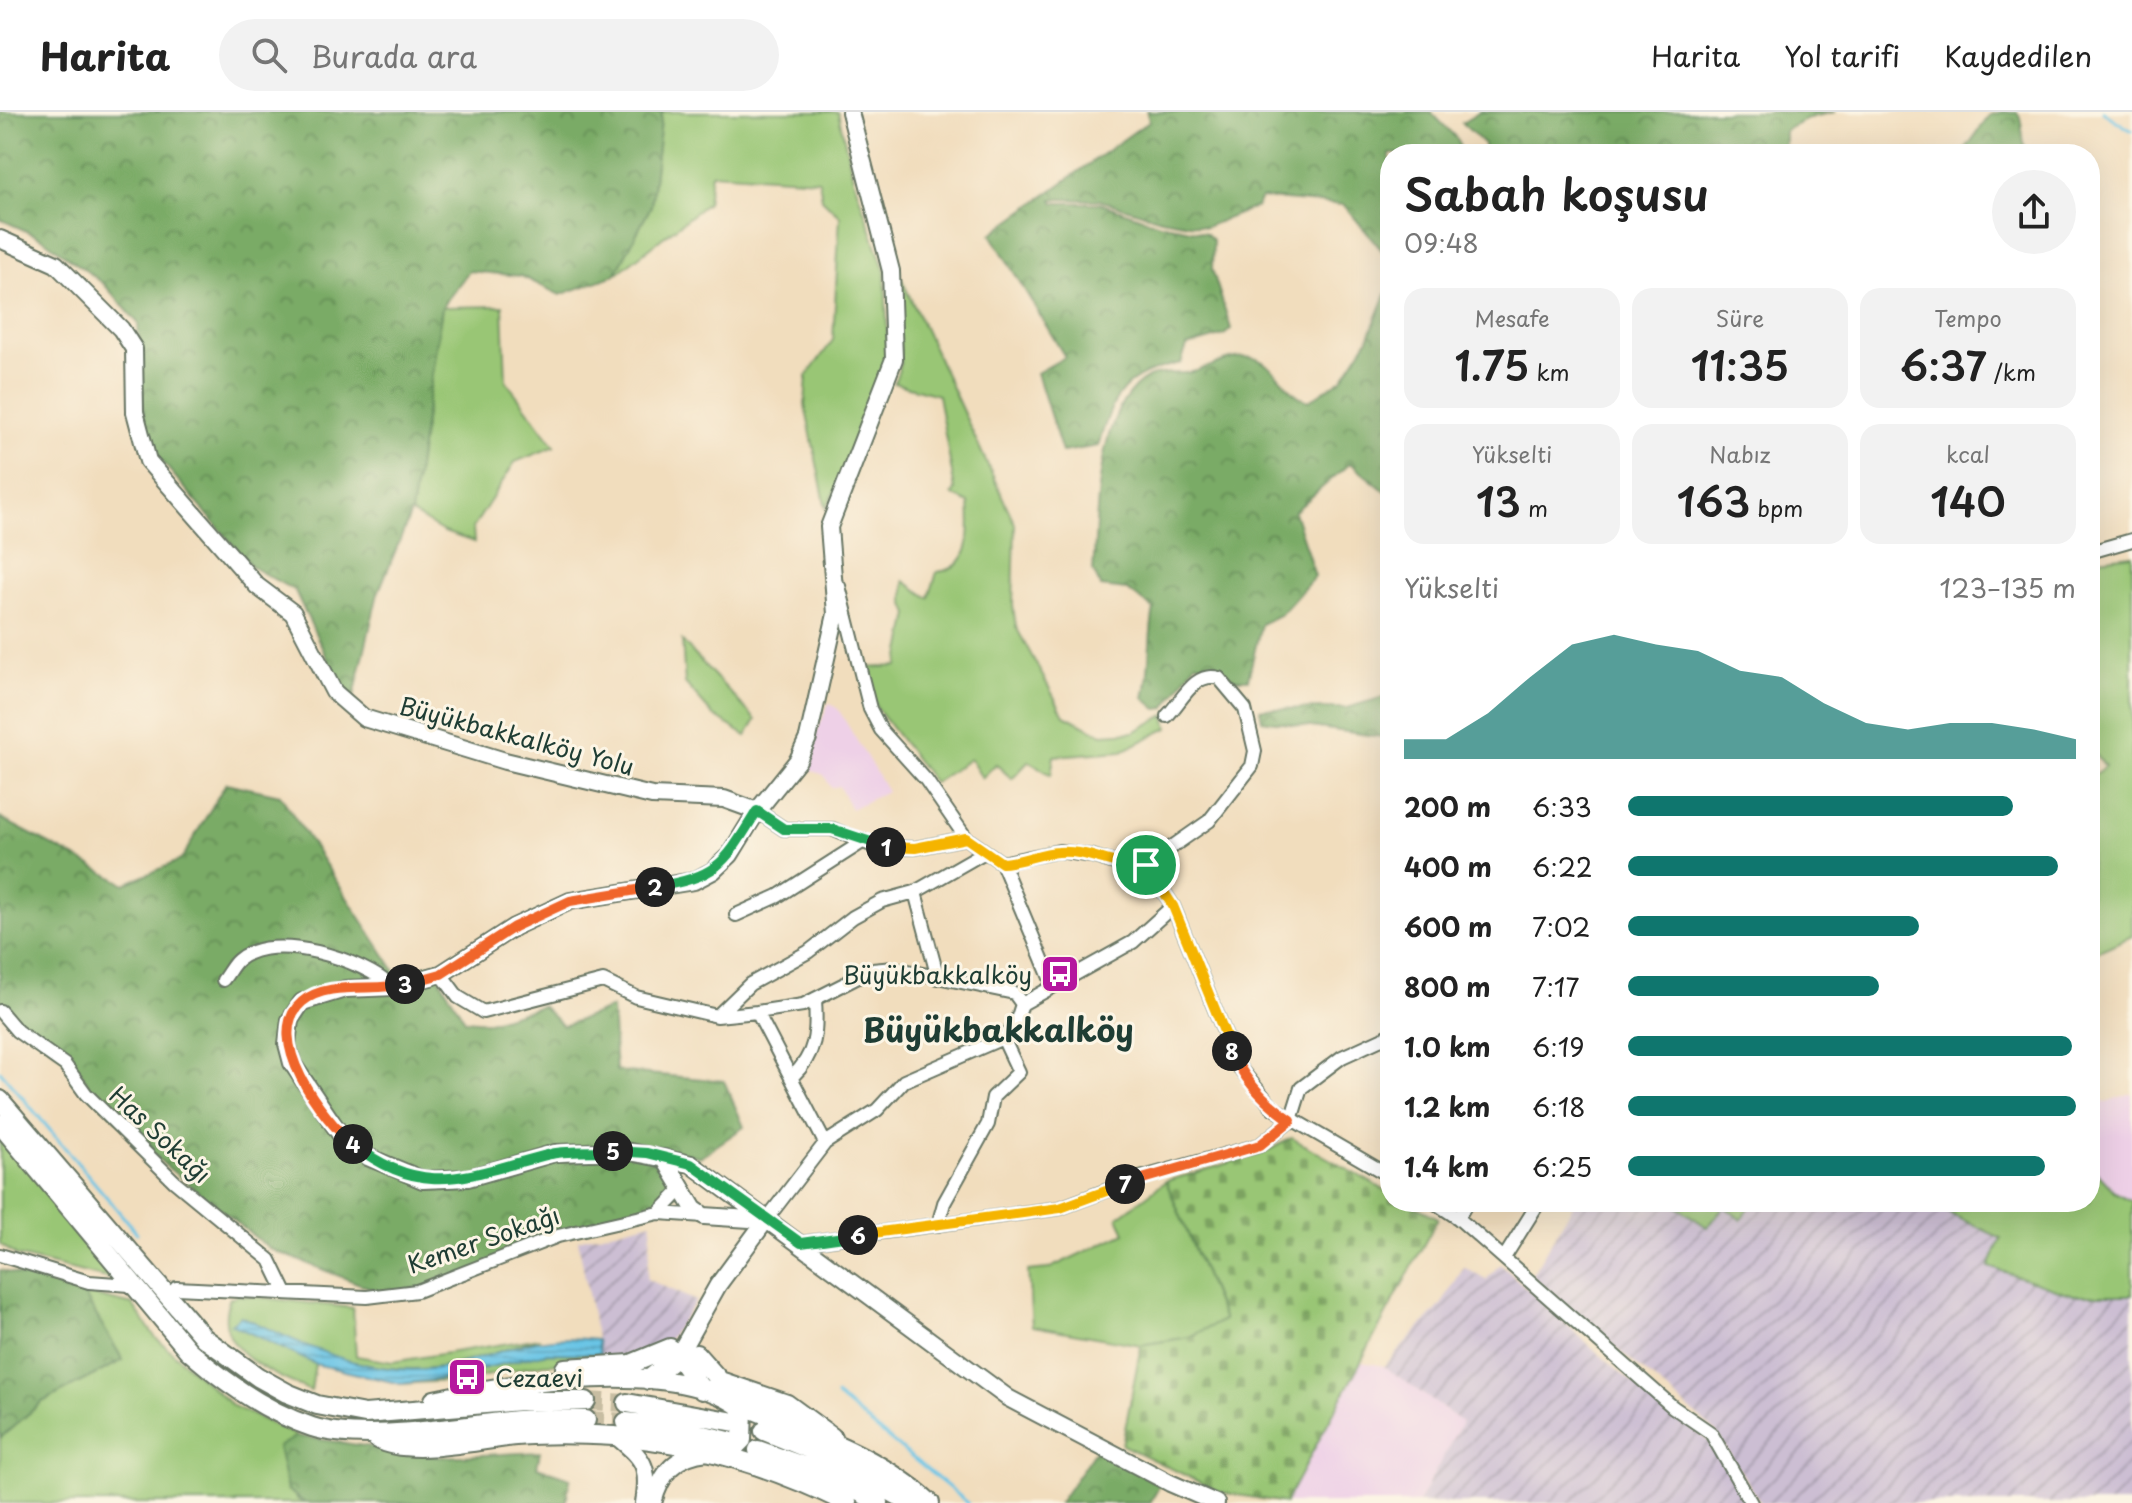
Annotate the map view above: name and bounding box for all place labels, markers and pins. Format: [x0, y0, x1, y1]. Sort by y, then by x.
pin: 1 [866, 827, 906, 867]
pin [1112, 831, 1180, 899]
pin: 2 [635, 867, 675, 907]
bus stop icon: Büyükbakkalköy [1039, 953, 1081, 995]
place label: Büyükbakkalköy [843, 956, 1032, 992]
pin: 3 [385, 964, 425, 1004]
pin: 8 [1212, 1031, 1252, 1071]
pin: 4 [333, 1124, 373, 1164]
pin: 5 [593, 1131, 633, 1171]
pin: 7 [1105, 1164, 1145, 1204]
pin: 6 [838, 1215, 878, 1255]
bus stop icon: Cezaevi [446, 1356, 488, 1398]
place label: Cezaevi [495, 1359, 583, 1395]

